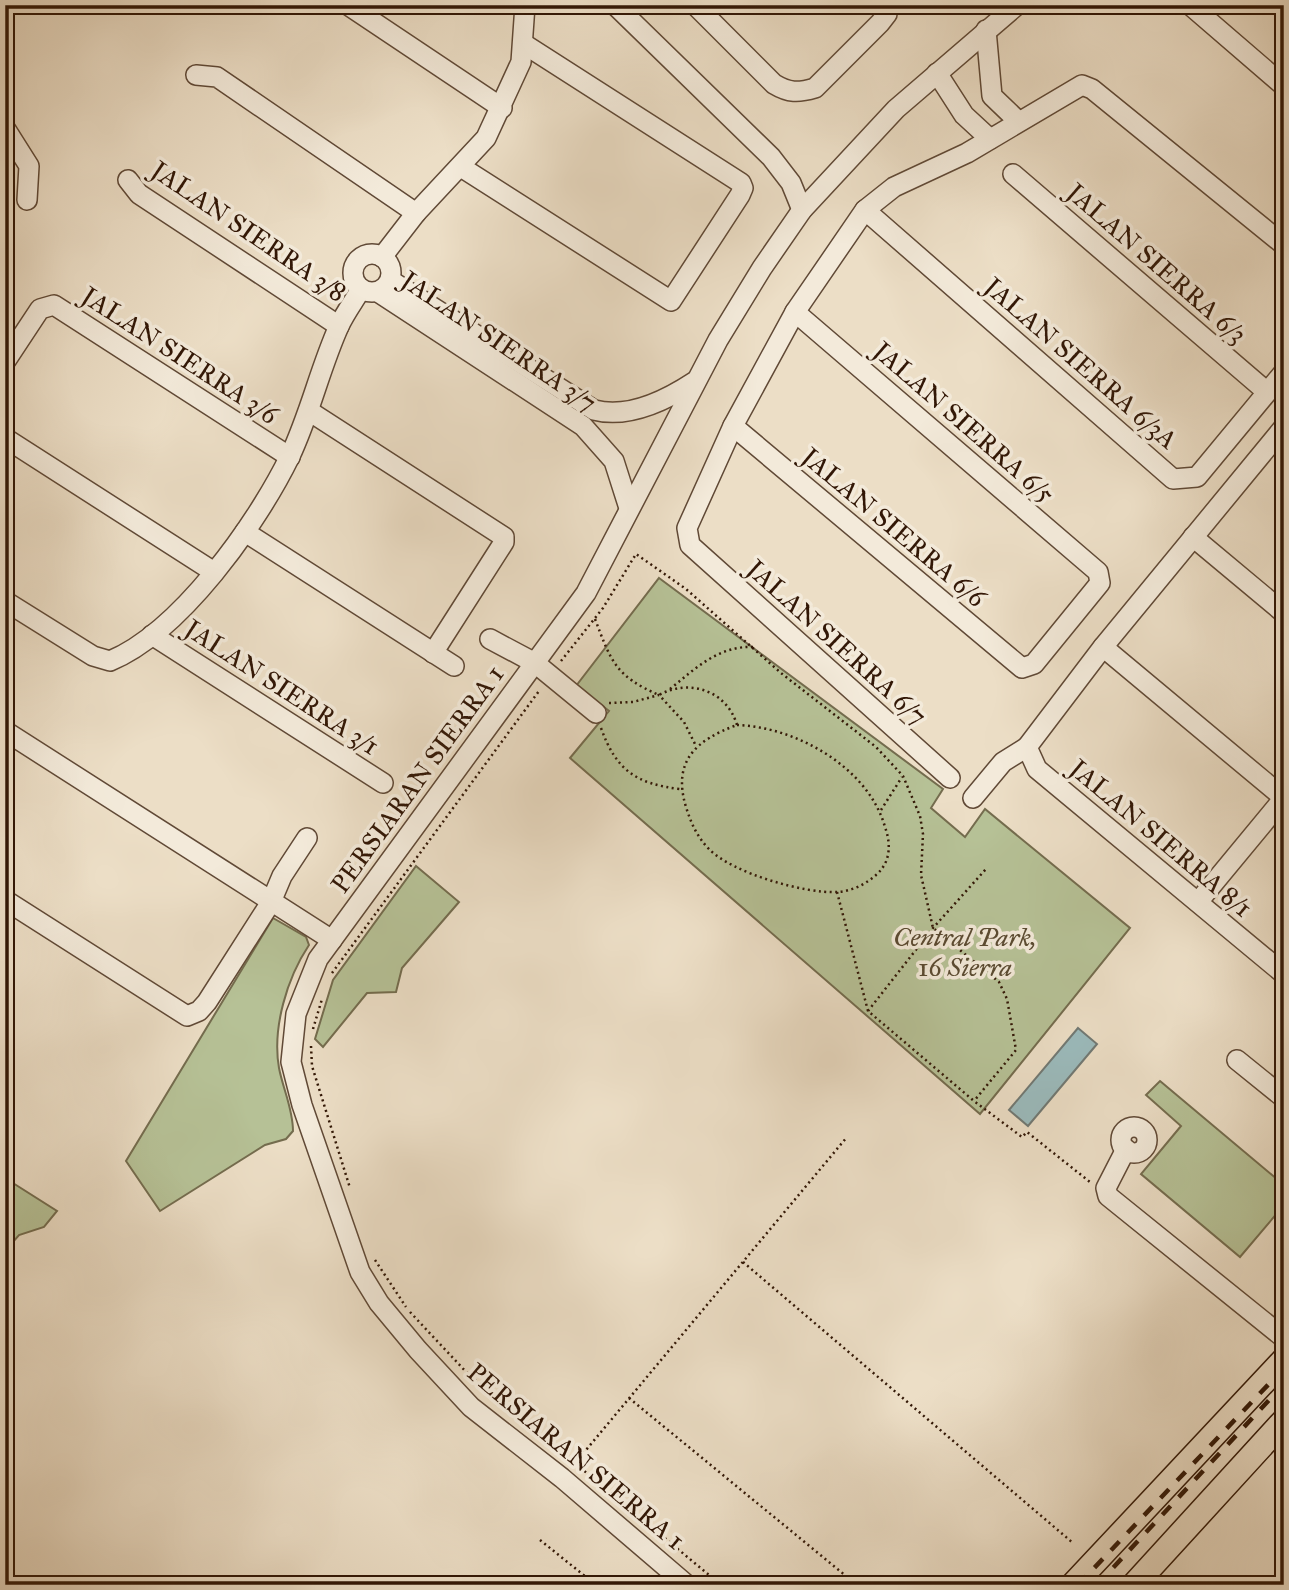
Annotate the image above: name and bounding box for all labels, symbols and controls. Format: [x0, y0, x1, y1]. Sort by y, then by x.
street label: JALAN SIERRA 3/8 [143, 152, 353, 308]
street label: JALAN SIERRA 6/3 [1058, 174, 1254, 350]
street label: JALAN SIERRA 3/7 [393, 262, 603, 418]
street label: JALAN SIERRA 6/3A [976, 268, 1185, 456]
street label: JALAN SIERRA 3/6 [73, 278, 285, 431]
street label: JALAN SIERRA 6/5 [865, 333, 1061, 509]
street label: JALAN SIERRA 6/6 [793, 439, 993, 614]
street label: JALAN SIERRA 6/7 [738, 551, 934, 731]
street label: JALAN SIERRA 3/1 [176, 611, 385, 762]
street label: PERSIARAN SIERRA 1 [324, 659, 510, 899]
street label: JALAN SIERRA 8/1 [1061, 750, 1259, 924]
park label: Central Park, 16 Sierra [893, 921, 1037, 983]
street label: PERSIARAN SIERRA 1 [461, 1356, 691, 1556]

